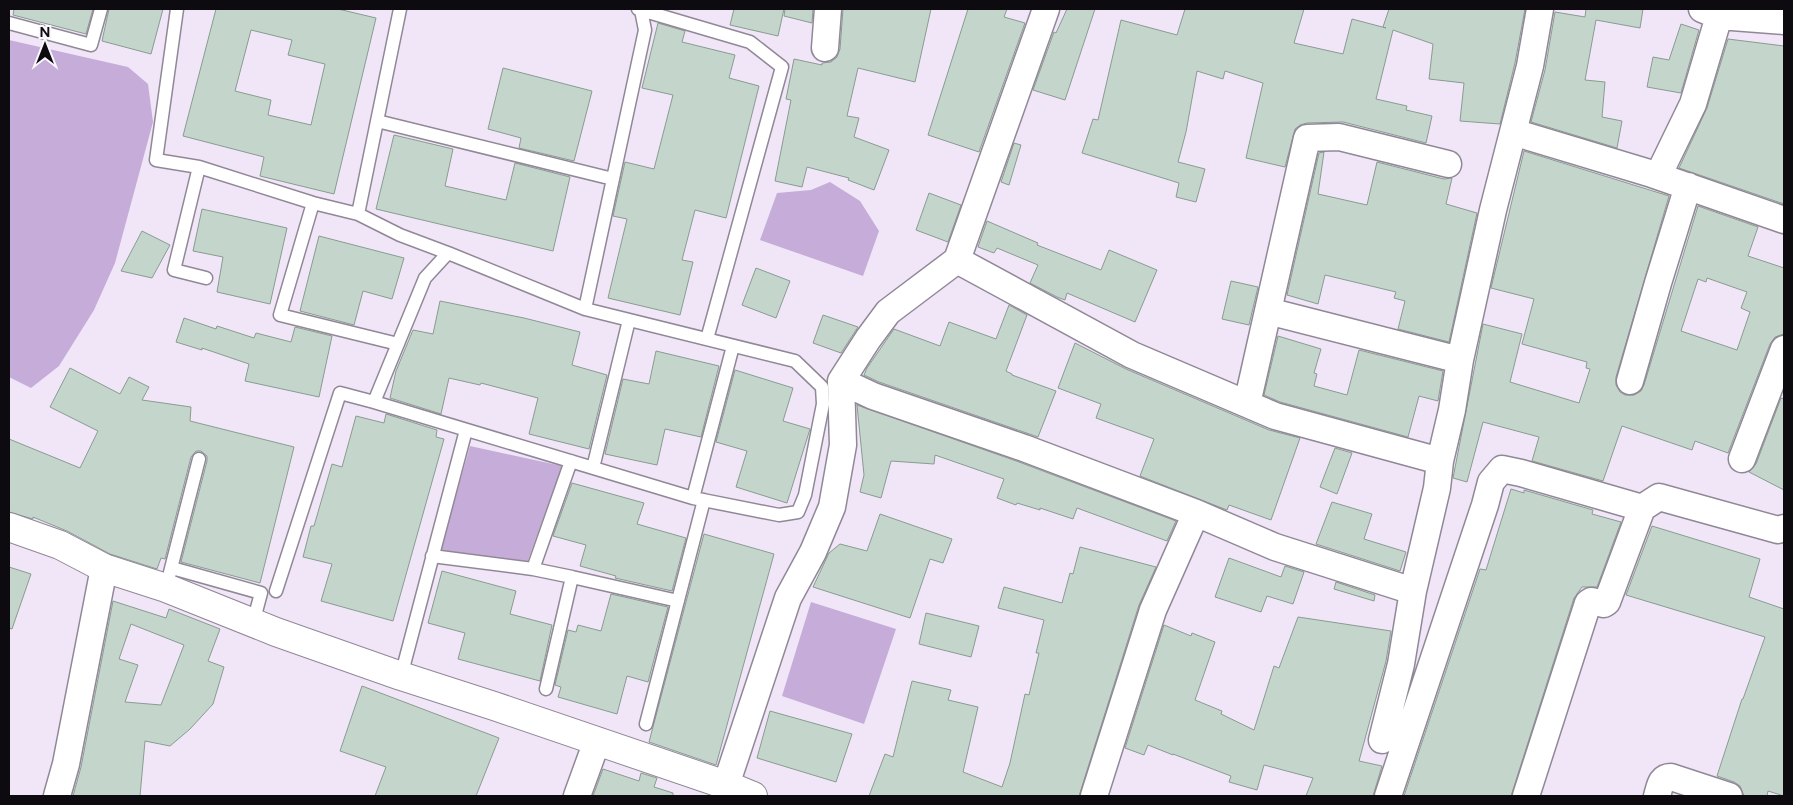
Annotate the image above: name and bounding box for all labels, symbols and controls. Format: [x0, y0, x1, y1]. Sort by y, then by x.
north arrow [20, 20, 70, 70]
text: N [40, 24, 50, 41]

